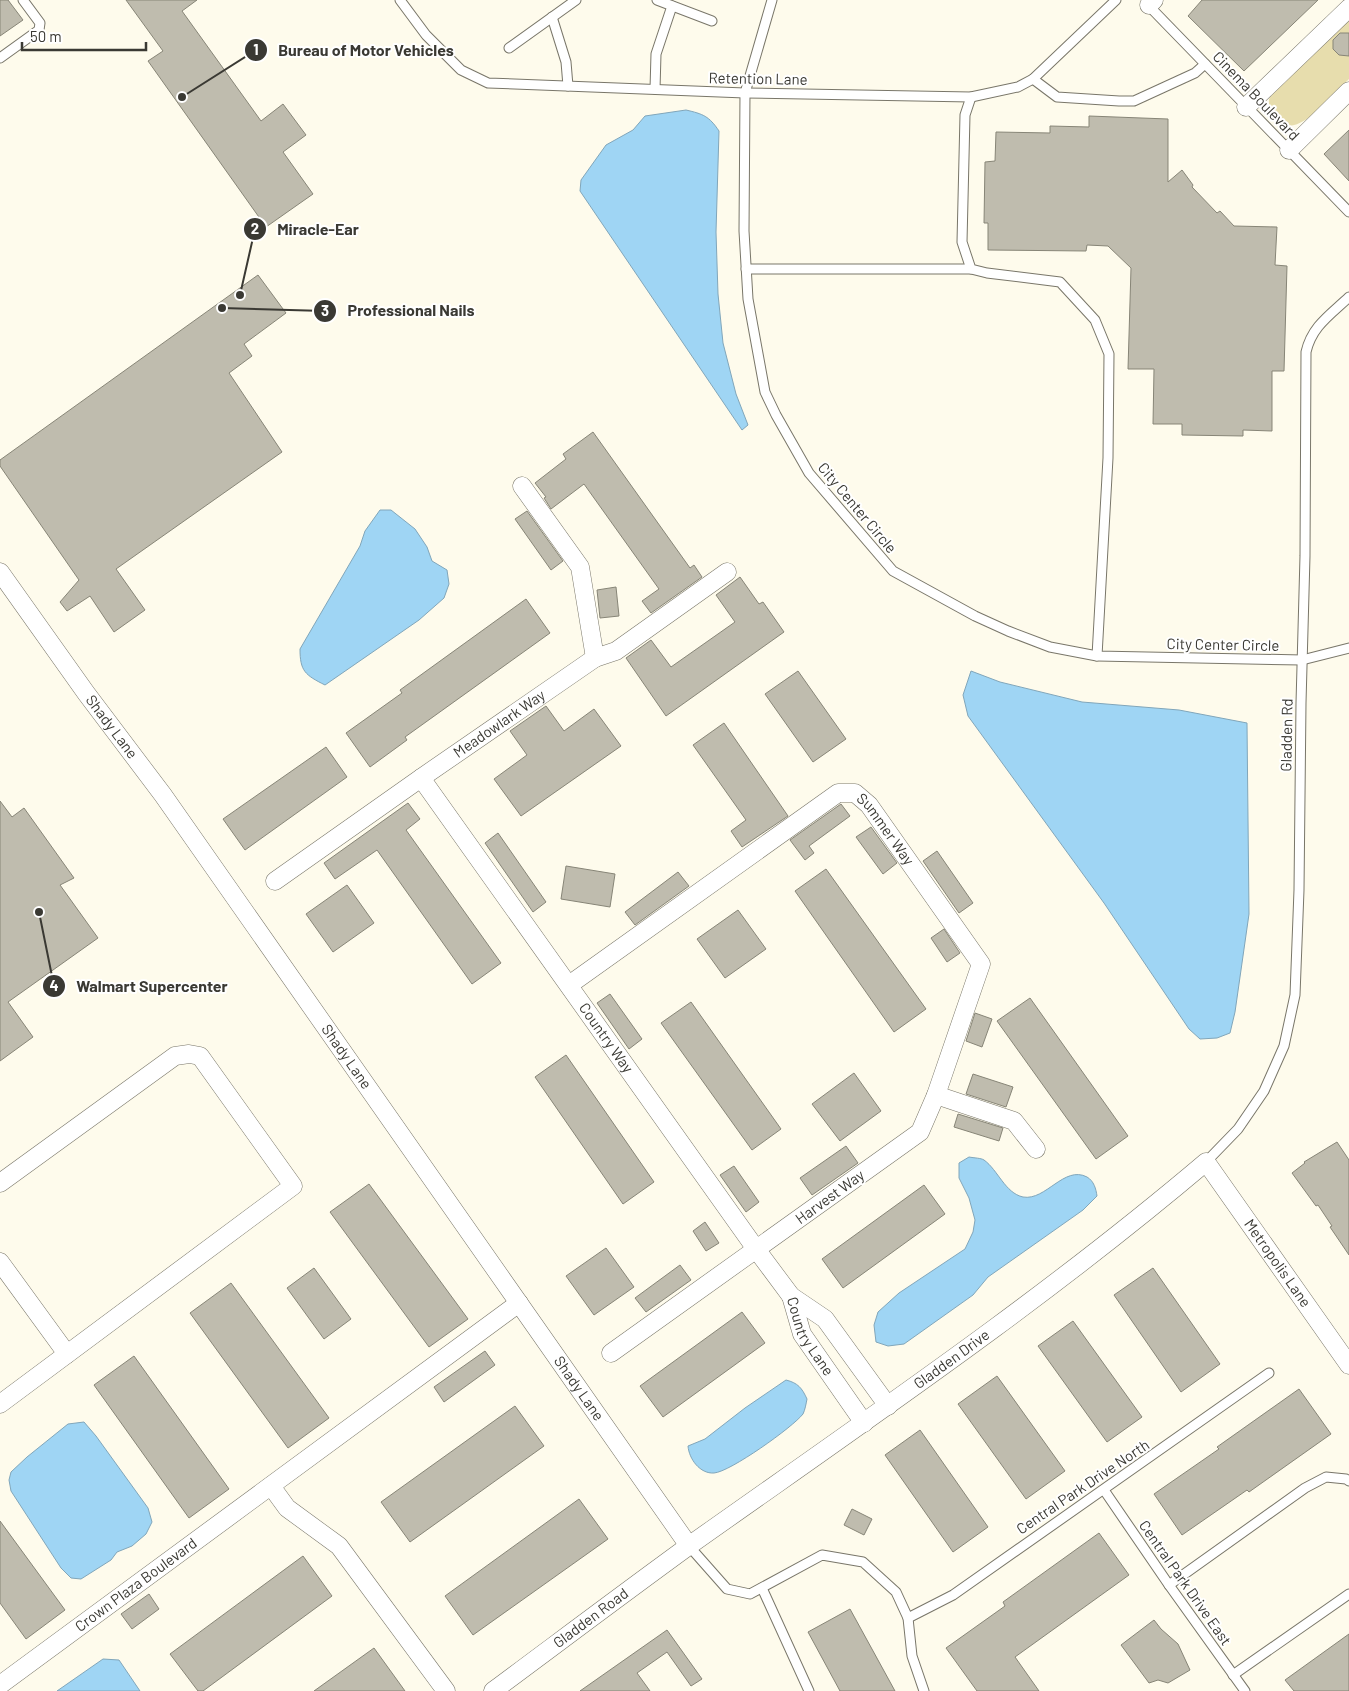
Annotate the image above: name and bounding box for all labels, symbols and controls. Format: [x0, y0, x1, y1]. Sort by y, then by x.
scale bar [22, 20, 146, 52]
text: 50 m [30, 27, 62, 45]
callout: Bureau of Motor Vehicles [243, 35, 464, 66]
text: 1 [253, 40, 259, 58]
text: Bureau of Motor Vehicles [278, 40, 454, 59]
street label: Cinema Boulevard [1210, 47, 1304, 144]
street label: Retention Lane [708, 68, 808, 88]
callout: Miracle-Ear [242, 214, 369, 245]
text: 2 [251, 219, 259, 237]
text: Miracle-Ear [277, 219, 359, 238]
callout: Professional Nails [312, 295, 484, 326]
text: Professional Nails [348, 300, 474, 319]
text: 3 [321, 301, 329, 319]
street label: City Center Circle [815, 458, 901, 556]
street label: City Center Circle [1167, 634, 1280, 654]
street label: Meadowlark Way [450, 685, 548, 761]
street label: Shady Lane [83, 691, 142, 762]
street label: Gladden Rd [1276, 698, 1296, 772]
street label: Summer Way [854, 789, 918, 868]
callout: Walmart Supercenter [41, 971, 238, 1002]
text: 4 [49, 976, 59, 994]
text: Walmart Supercenter [76, 976, 228, 995]
street label: Country Way [576, 999, 638, 1076]
street label: Shady Lane [318, 1021, 376, 1092]
street label: Harvest Way [791, 1165, 867, 1227]
street label: Metropolis Lane [1241, 1215, 1315, 1310]
street label: Country Lane [784, 1295, 838, 1379]
street label: Gladden Drive [910, 1325, 992, 1392]
street label: Shady Lane [551, 1352, 608, 1424]
street label: Central Park Drive North [1012, 1435, 1152, 1537]
street label: Central Park Drive East [1136, 1516, 1236, 1648]
street label: Crown Plaza Boulevard [71, 1533, 200, 1635]
street label: Gladden Road [549, 1584, 631, 1651]

